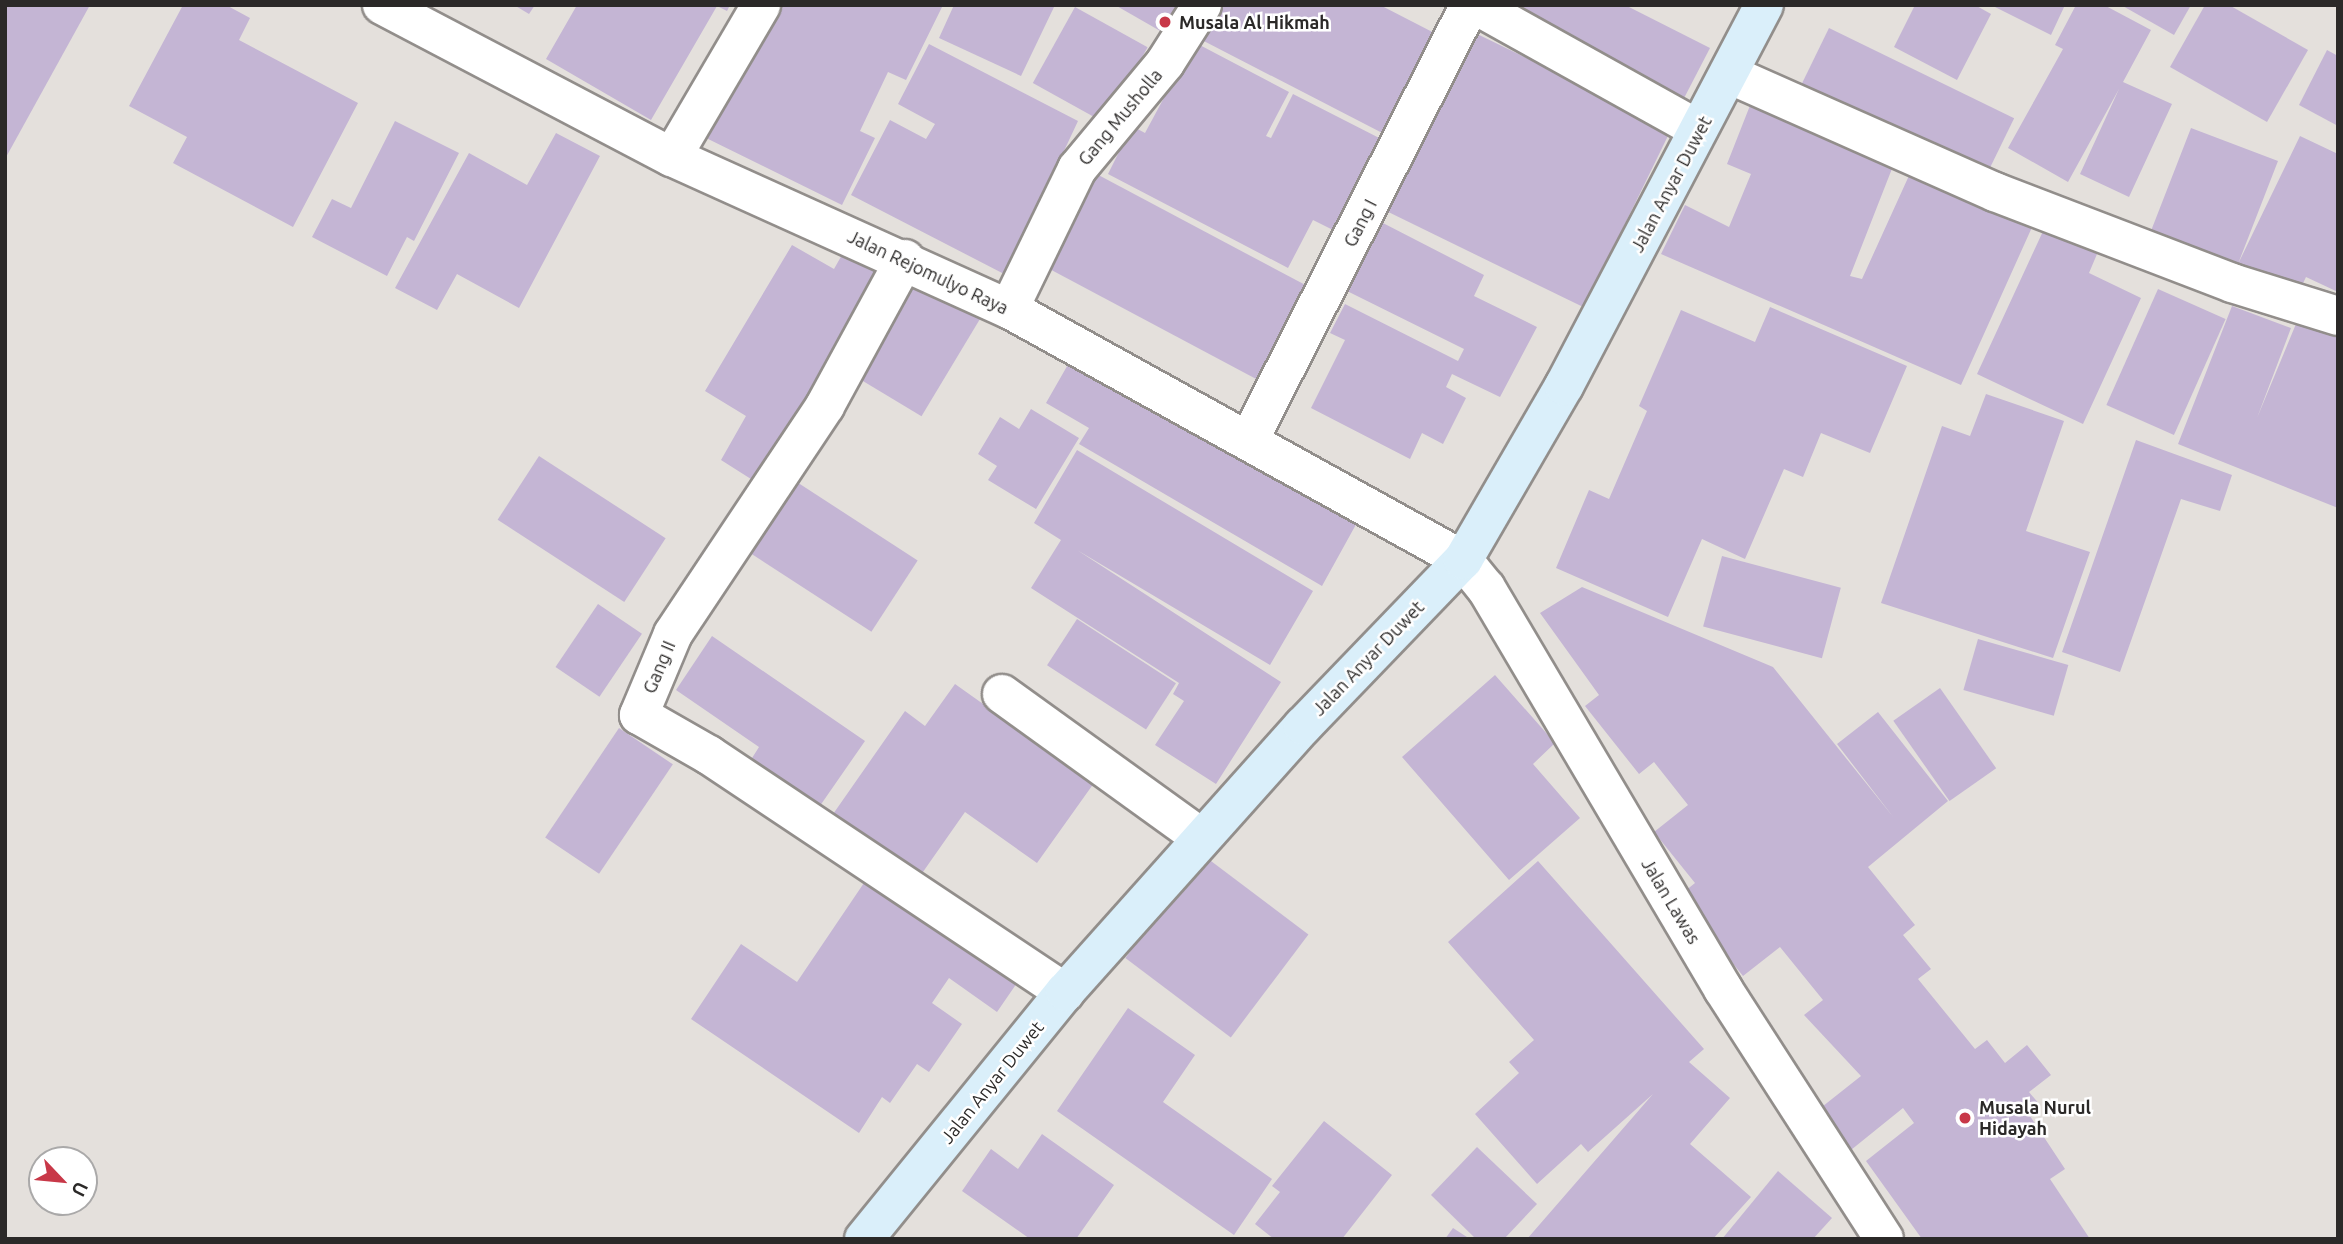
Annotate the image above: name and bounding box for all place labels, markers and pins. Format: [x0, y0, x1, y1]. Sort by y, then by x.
place label: Musala Al Hikmah [1179, 11, 1330, 33]
marker: Musala Al Hikmah [1157, 14, 1173, 30]
place label: Musala Nurul Hidayah [1979, 1097, 2091, 1140]
marker: Musala Nurul Hidayah [1957, 1110, 1973, 1126]

